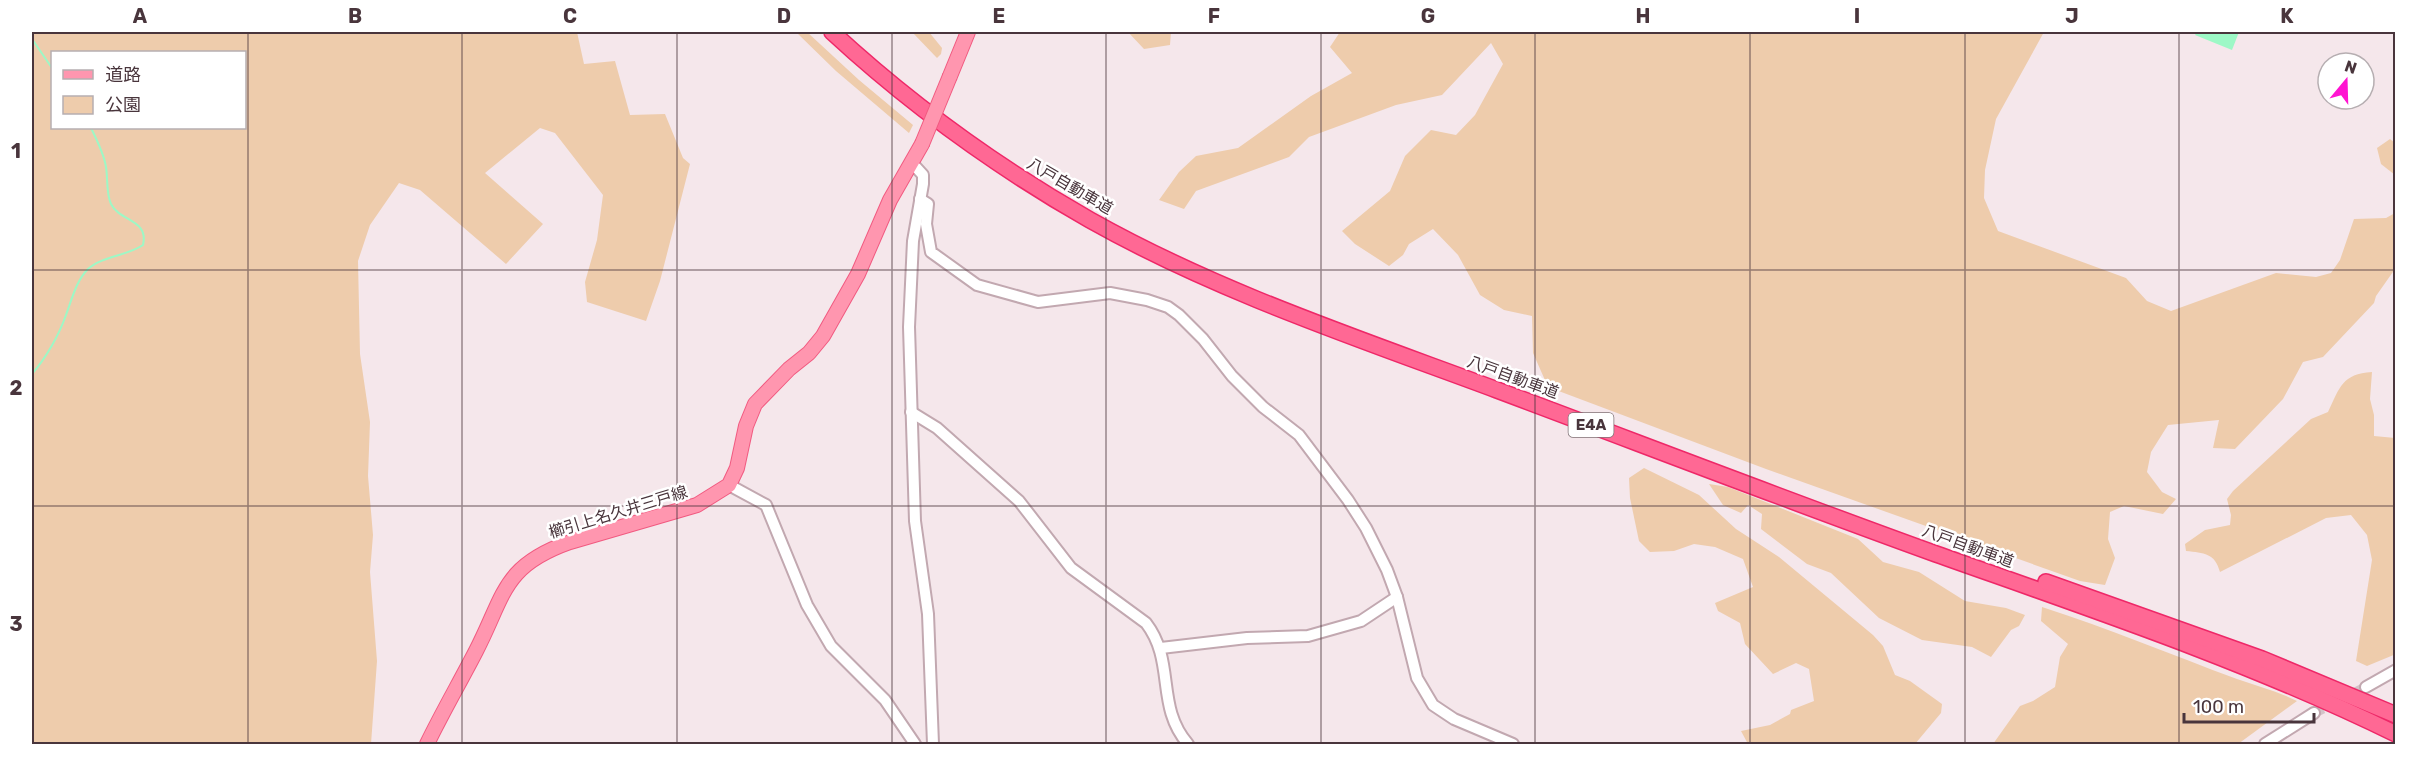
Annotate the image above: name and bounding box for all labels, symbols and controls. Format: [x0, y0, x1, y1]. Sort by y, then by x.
text: A [133, 4, 148, 28]
text: B [348, 4, 362, 28]
text: C [563, 4, 577, 28]
text: D [777, 4, 791, 28]
text: E [993, 4, 1005, 28]
text: F [1208, 4, 1220, 28]
text: G [1421, 4, 1435, 28]
text: H [1636, 4, 1650, 28]
text: I [1854, 4, 1860, 28]
text: J [2065, 4, 2079, 28]
text: K [2280, 4, 2294, 28]
legend [51, 51, 246, 129]
north arrow [2316, 51, 2376, 111]
text: N [2342, 56, 2359, 78]
text: 道路 [105, 64, 141, 86]
text: 公園 [105, 94, 141, 116]
text: 1 [11, 139, 21, 163]
street label: 八戸自動車道 [1024, 154, 1116, 218]
street label: 八戸自動車道 [1465, 352, 1561, 402]
text: 2 [10, 376, 23, 400]
road number: E4A [1568, 413, 1614, 437]
street label: 櫛引上名久井三戸線 [546, 482, 690, 542]
street label: 八戸自動車道 [1920, 521, 2016, 571]
text: 3 [9, 612, 23, 636]
scale bar [2184, 686, 2314, 724]
text: 100 m [2193, 696, 2244, 718]

